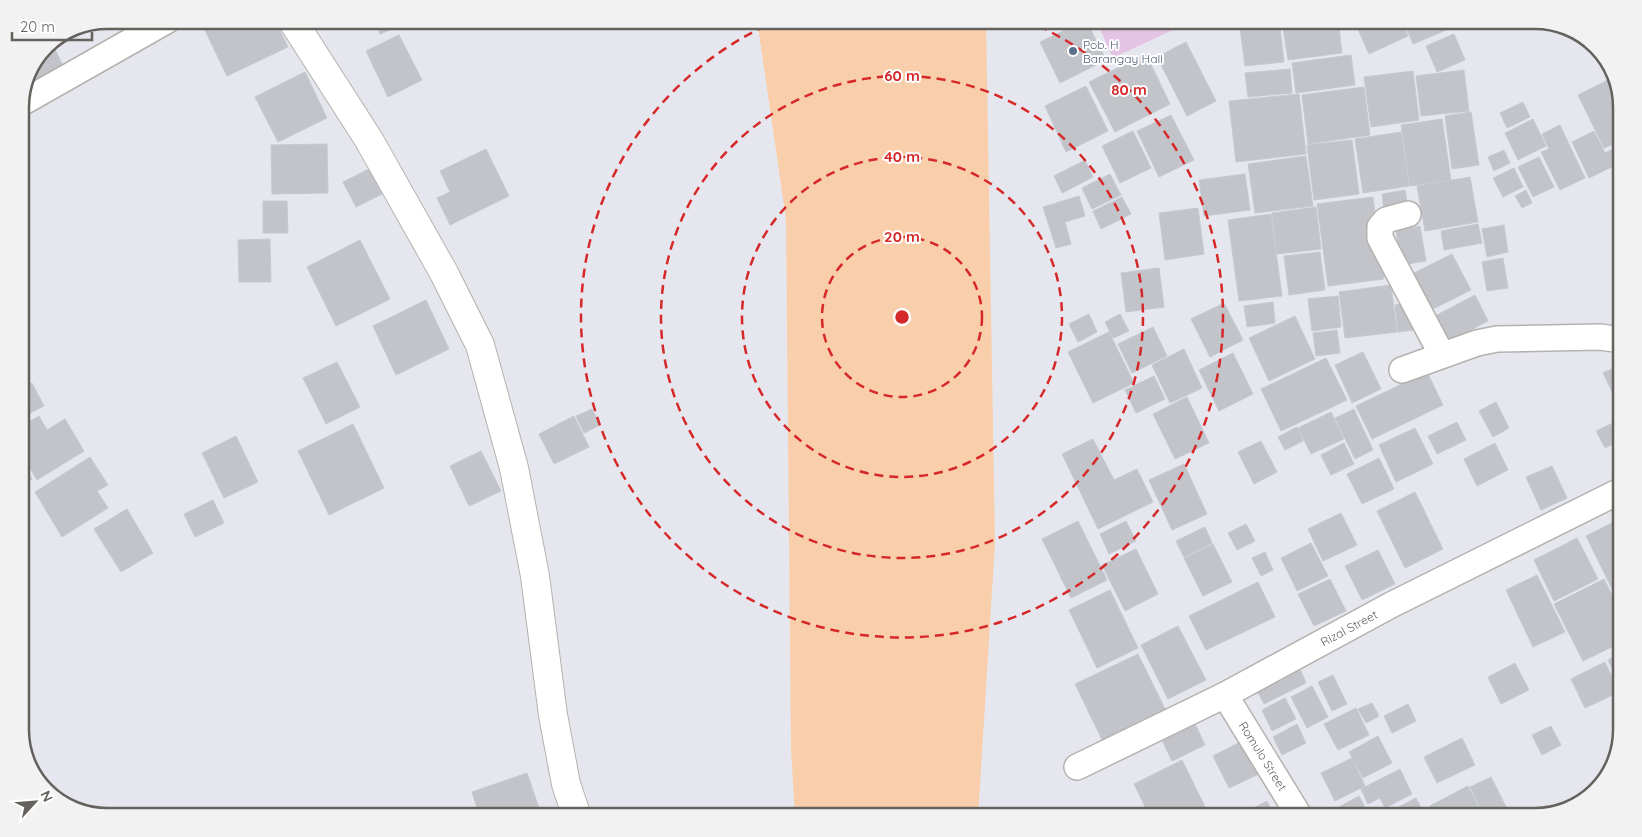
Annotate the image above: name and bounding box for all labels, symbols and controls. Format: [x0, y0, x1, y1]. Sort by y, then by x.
scale bar [12, 10, 92, 42]
text: 20 m [20, 17, 55, 36]
place label: Pob. H Barangay Hall [1083, 37, 1163, 66]
marker: Pob. H Barangay Hall [1067, 45, 1079, 57]
text: 60 m [884, 66, 920, 85]
text: 80 m [1111, 80, 1147, 99]
text: 40 m [884, 147, 920, 166]
text: 20 m [884, 227, 920, 246]
centre of rings [893, 308, 911, 326]
street label: Rizal Street [1318, 607, 1380, 649]
street label: Romulo Street [1236, 719, 1290, 793]
north arrow [10, 777, 60, 827]
text: N [36, 788, 57, 805]

